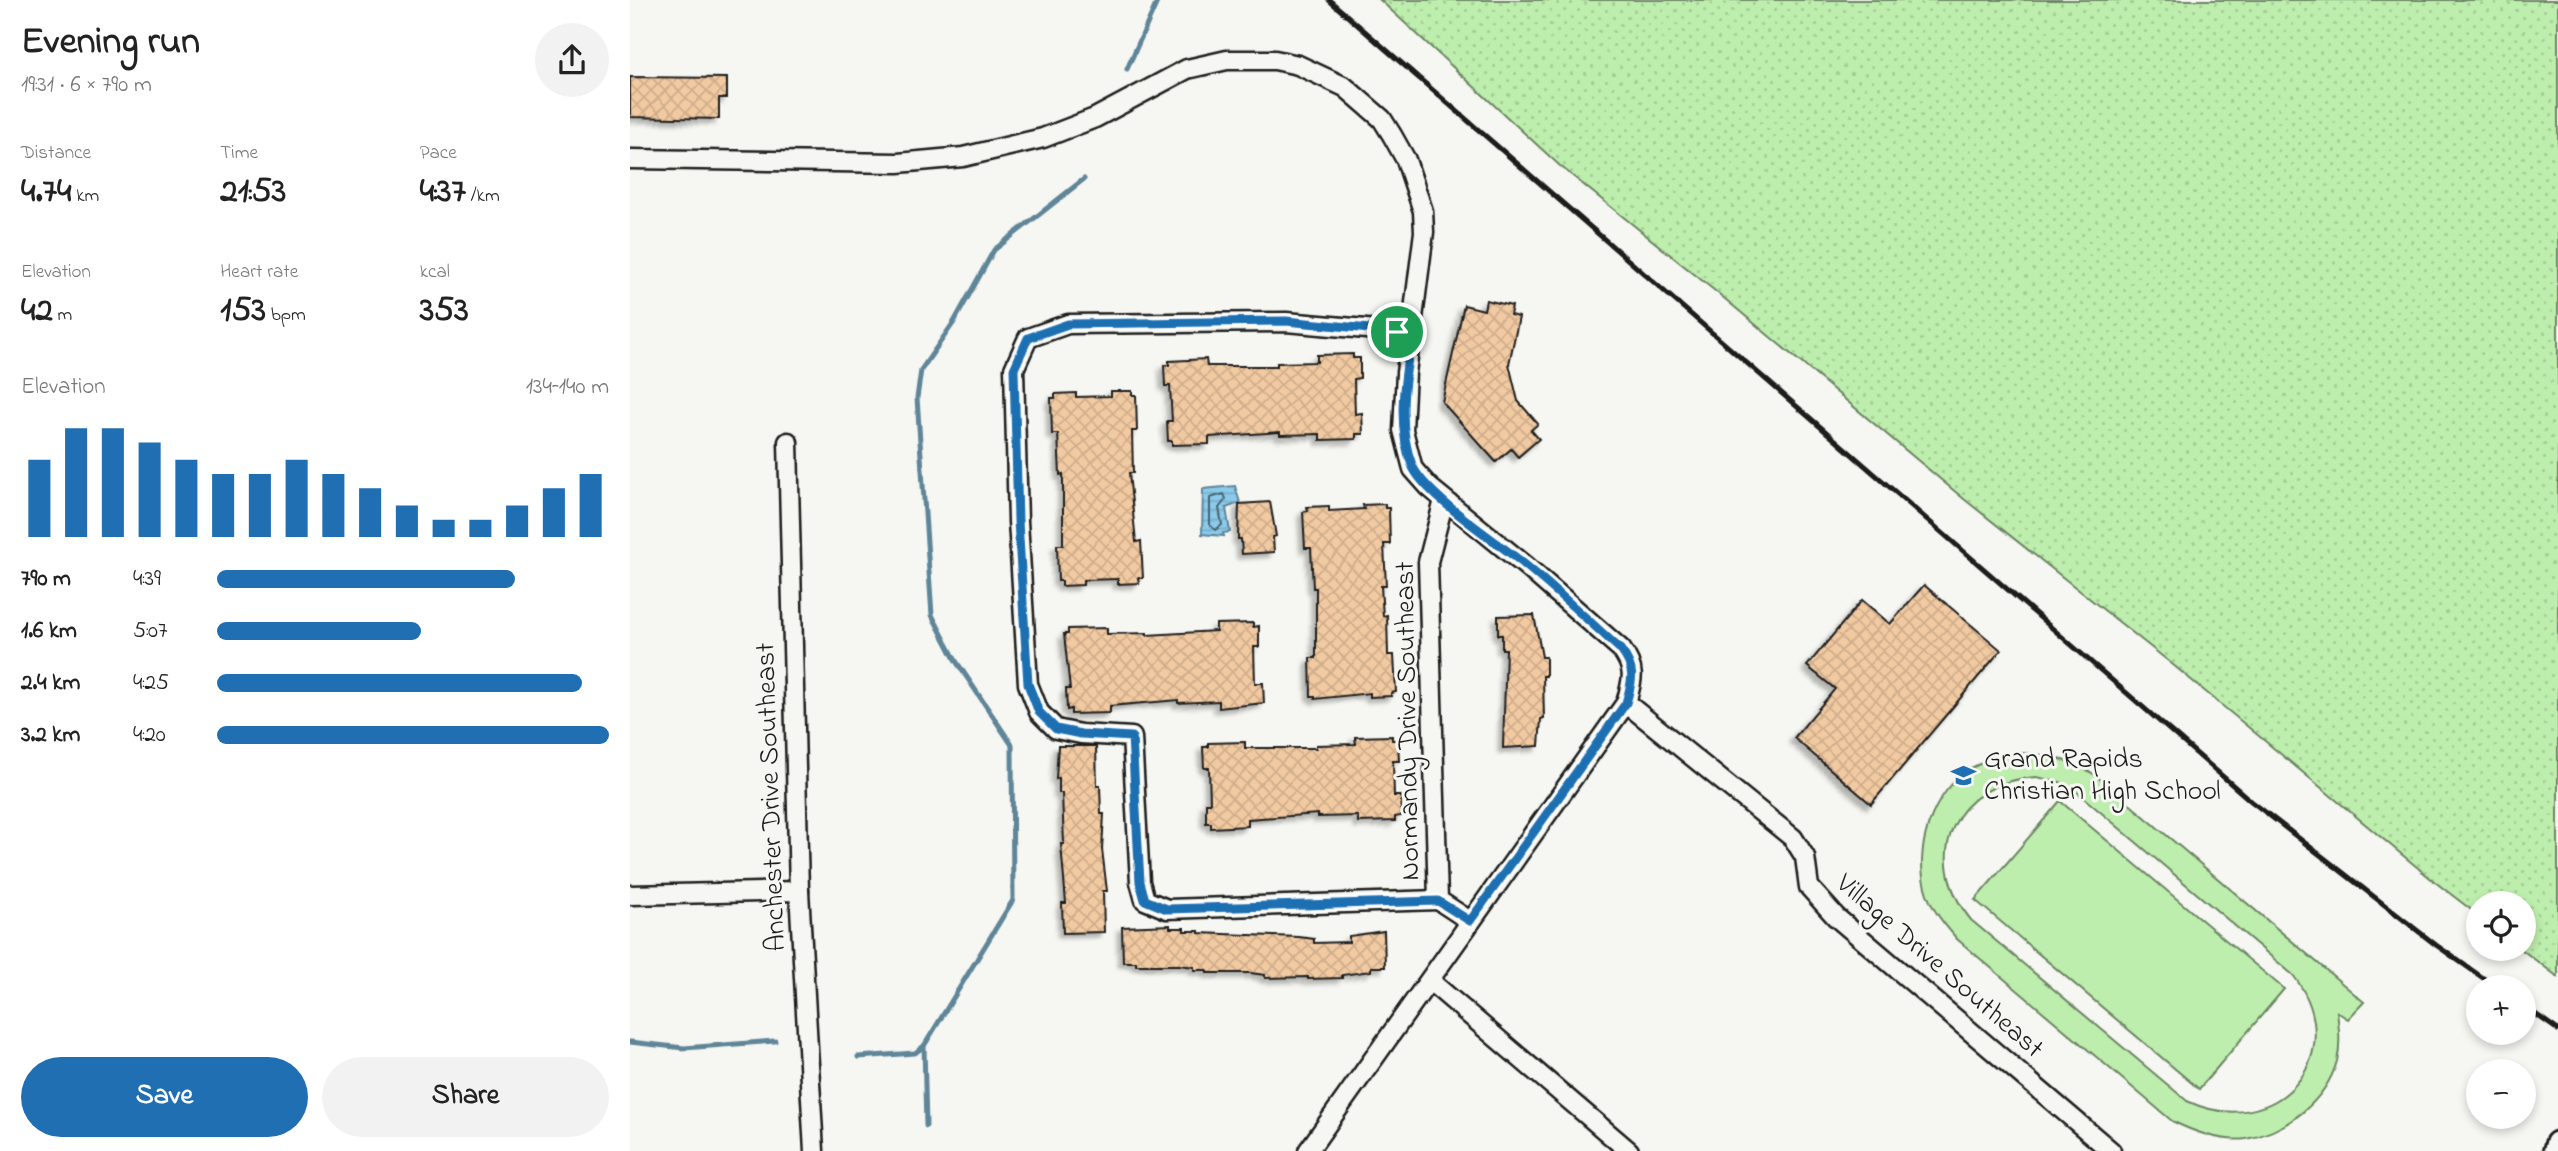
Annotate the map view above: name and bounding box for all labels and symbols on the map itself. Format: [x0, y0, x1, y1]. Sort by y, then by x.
pin [1367, 302, 1427, 362]
street label: Normandy Drive Southeast [1386, 561, 1432, 881]
street label: Anchester Drive Southeast [746, 642, 798, 952]
place label: Grand Rapids Christian High School [1984, 740, 2221, 813]
school or university icon: Grand Rapids Christian High School [1950, 762, 1978, 790]
street label: Village Drive Southeast [1825, 864, 2052, 1069]

